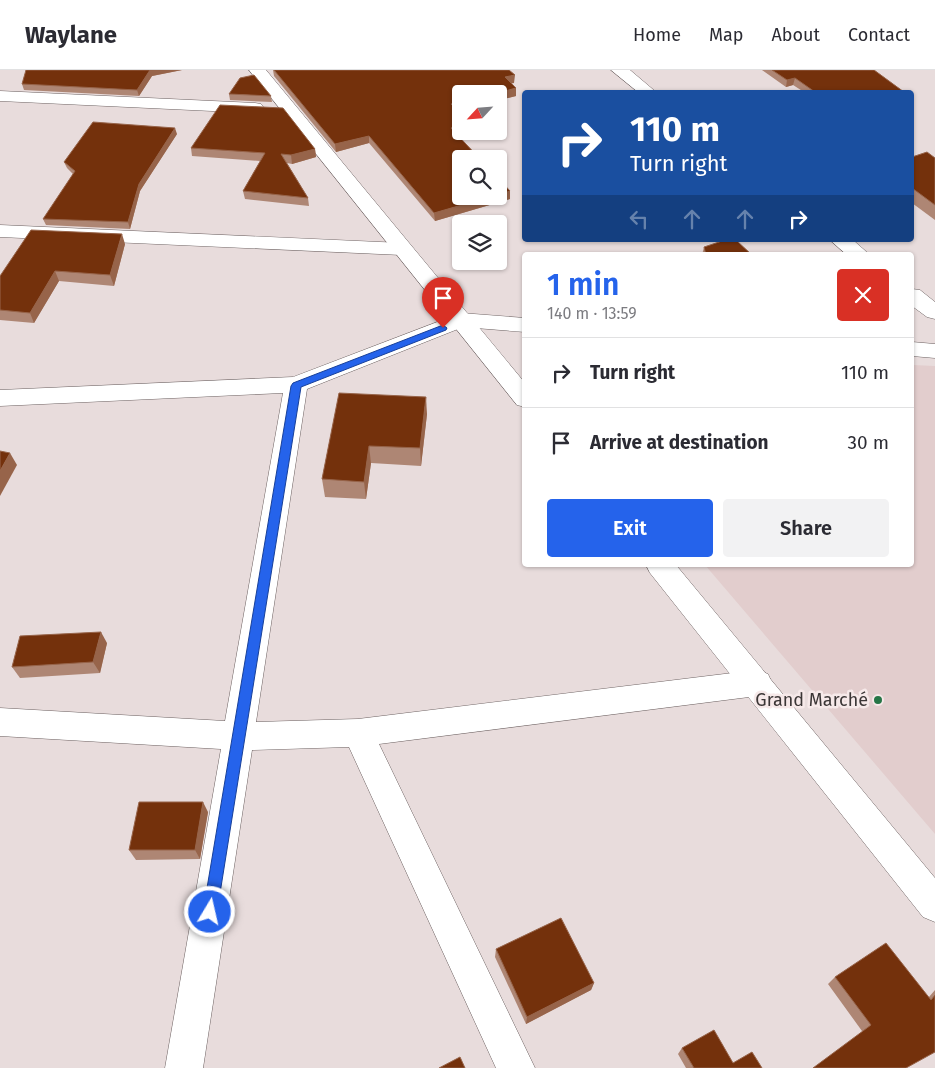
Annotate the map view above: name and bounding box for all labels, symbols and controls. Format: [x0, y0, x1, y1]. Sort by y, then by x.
text: Waylane [25, 21, 117, 49]
text: Home [633, 24, 681, 46]
text: Map [709, 24, 743, 46]
text: About [771, 24, 820, 46]
text: Contact [848, 24, 910, 46]
north arrow [452, 85, 508, 140]
map controls [452, 85, 507, 270]
text: 110 m [630, 108, 720, 150]
icon: right [547, 110, 612, 175]
button: search [452, 150, 507, 205]
text: Turn right [630, 150, 727, 177]
icon: left [625, 205, 653, 233]
icon: ahead [678, 205, 706, 233]
icon: ahead [731, 205, 759, 233]
icon: right [784, 205, 812, 233]
button: layers [452, 215, 507, 270]
text: 1 min [547, 267, 619, 303]
button: close [837, 269, 889, 321]
pin [422, 277, 464, 328]
icon: arrive [429, 284, 457, 312]
text: 140 m · 13:59 [547, 304, 637, 323]
icon: right [547, 359, 575, 387]
text: Turn right [590, 361, 675, 384]
text: 110 m [841, 361, 889, 384]
icon: arrive [547, 429, 575, 457]
text: Arrive at destination [590, 431, 769, 454]
text: 30 m [848, 431, 889, 454]
button: Exit [547, 499, 713, 557]
button: Share [723, 499, 889, 557]
place label: Grand Marché [755, 689, 868, 711]
marker: Grand Marché [872, 694, 884, 706]
position arrow [183, 885, 235, 937]

